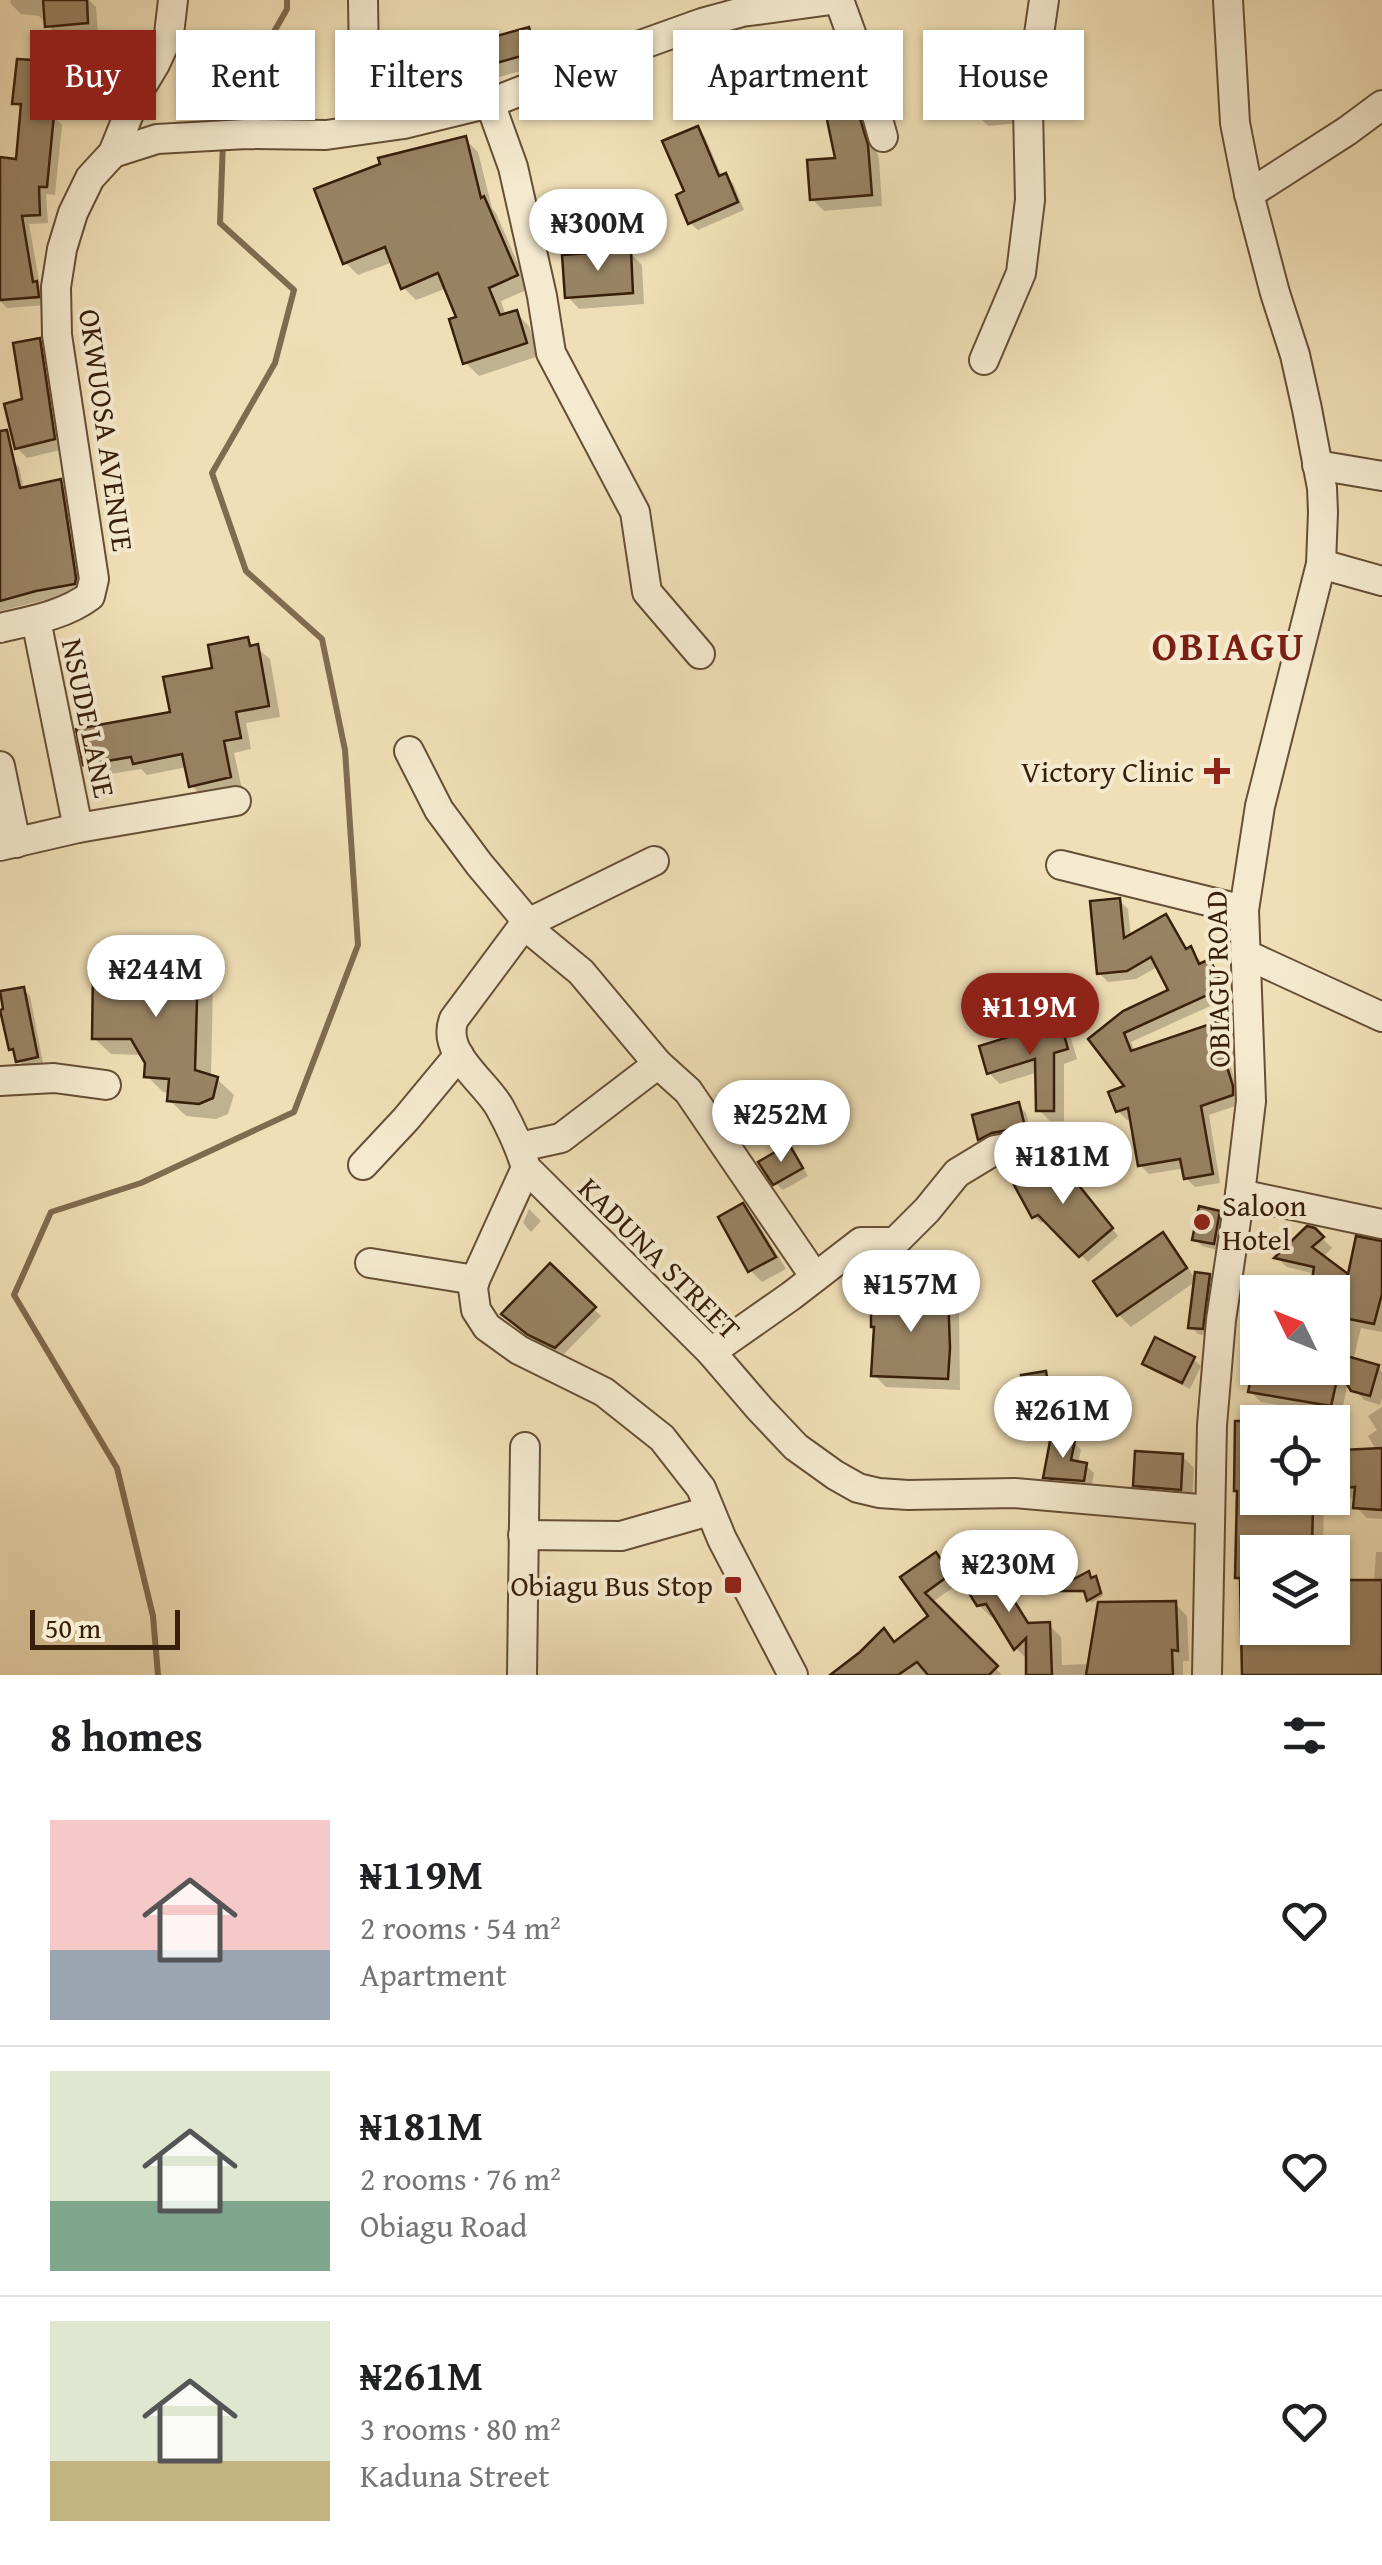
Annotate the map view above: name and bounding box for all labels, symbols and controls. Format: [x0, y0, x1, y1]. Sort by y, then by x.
chip: Buy [30, 30, 156, 120]
chip: Rent [176, 30, 315, 120]
chip: Filters [335, 30, 499, 120]
chip: New [519, 30, 653, 120]
chip: Apartment [673, 30, 903, 120]
chip: House [923, 30, 1084, 120]
pin: ₦300M [528, 189, 668, 274]
text: ₦300M [551, 198, 645, 245]
street label: OKWUOSA AVENUE [68, 306, 146, 554]
district label: OBIAGU [1152, 616, 1306, 675]
street label: NSUDE LANE [51, 634, 127, 802]
place label: Victory Clinic [1021, 749, 1194, 793]
marker: Victory Clinic [1204, 758, 1230, 784]
street label: OBIAGU ROAD [1193, 890, 1241, 1068]
pin: ₦244M [86, 935, 226, 1020]
text: ₦244M [109, 944, 203, 991]
pin: ₦119M [960, 973, 1100, 1058]
text: ₦119M [983, 982, 1077, 1029]
pin: ₦252M [711, 1080, 851, 1165]
text: ₦252M [734, 1089, 828, 1136]
pin: ₦181M [993, 1122, 1133, 1207]
text: ₦181M [1016, 1131, 1110, 1178]
street label: KADUNA STREET [569, 1167, 751, 1349]
place label: Saloon Hotel [1222, 1183, 1307, 1261]
marker: Saloon Hotel [1191, 1211, 1213, 1233]
pin: ₦157M [841, 1250, 981, 1335]
text: ₦157M [864, 1259, 958, 1306]
north arrow [1240, 1275, 1350, 1385]
map controls [1240, 1275, 1350, 1645]
pin: ₦261M [993, 1376, 1133, 1461]
text: ₦261M [1016, 1385, 1110, 1432]
button: locate [1240, 1405, 1350, 1515]
pin: ₦230M [939, 1530, 1079, 1615]
button: layers [1240, 1535, 1350, 1645]
text: ₦230M [962, 1539, 1056, 1586]
place label: Obiagu Bus Stop [510, 1563, 713, 1607]
marker: Obiagu Bus Stop [722, 1574, 744, 1596]
scale bar [30, 1605, 180, 1650]
text: 50 m [45, 1607, 101, 1648]
text: 8 homes [50, 1705, 203, 1766]
icon: filters [1277, 1708, 1332, 1763]
text: ₦119M [360, 1843, 483, 1904]
icon: home [130, 1860, 250, 1980]
icon: heart [1277, 1893, 1332, 1948]
text: 2 rooms · 54 m² [360, 1904, 561, 1951]
text: Apartment [360, 1951, 507, 1998]
text: ₦181M [360, 2094, 483, 2155]
icon: home [130, 2111, 250, 2231]
icon: heart [1277, 2144, 1332, 2199]
text: 2 rooms · 76 m² [360, 2155, 561, 2202]
text: Obiagu Road [360, 2202, 527, 2249]
text: ₦261M [360, 2344, 483, 2405]
icon: home [130, 2361, 250, 2481]
icon: heart [1277, 2394, 1332, 2449]
text: 3 rooms · 80 m² [360, 2405, 561, 2452]
text: Kaduna Street [360, 2452, 550, 2499]

